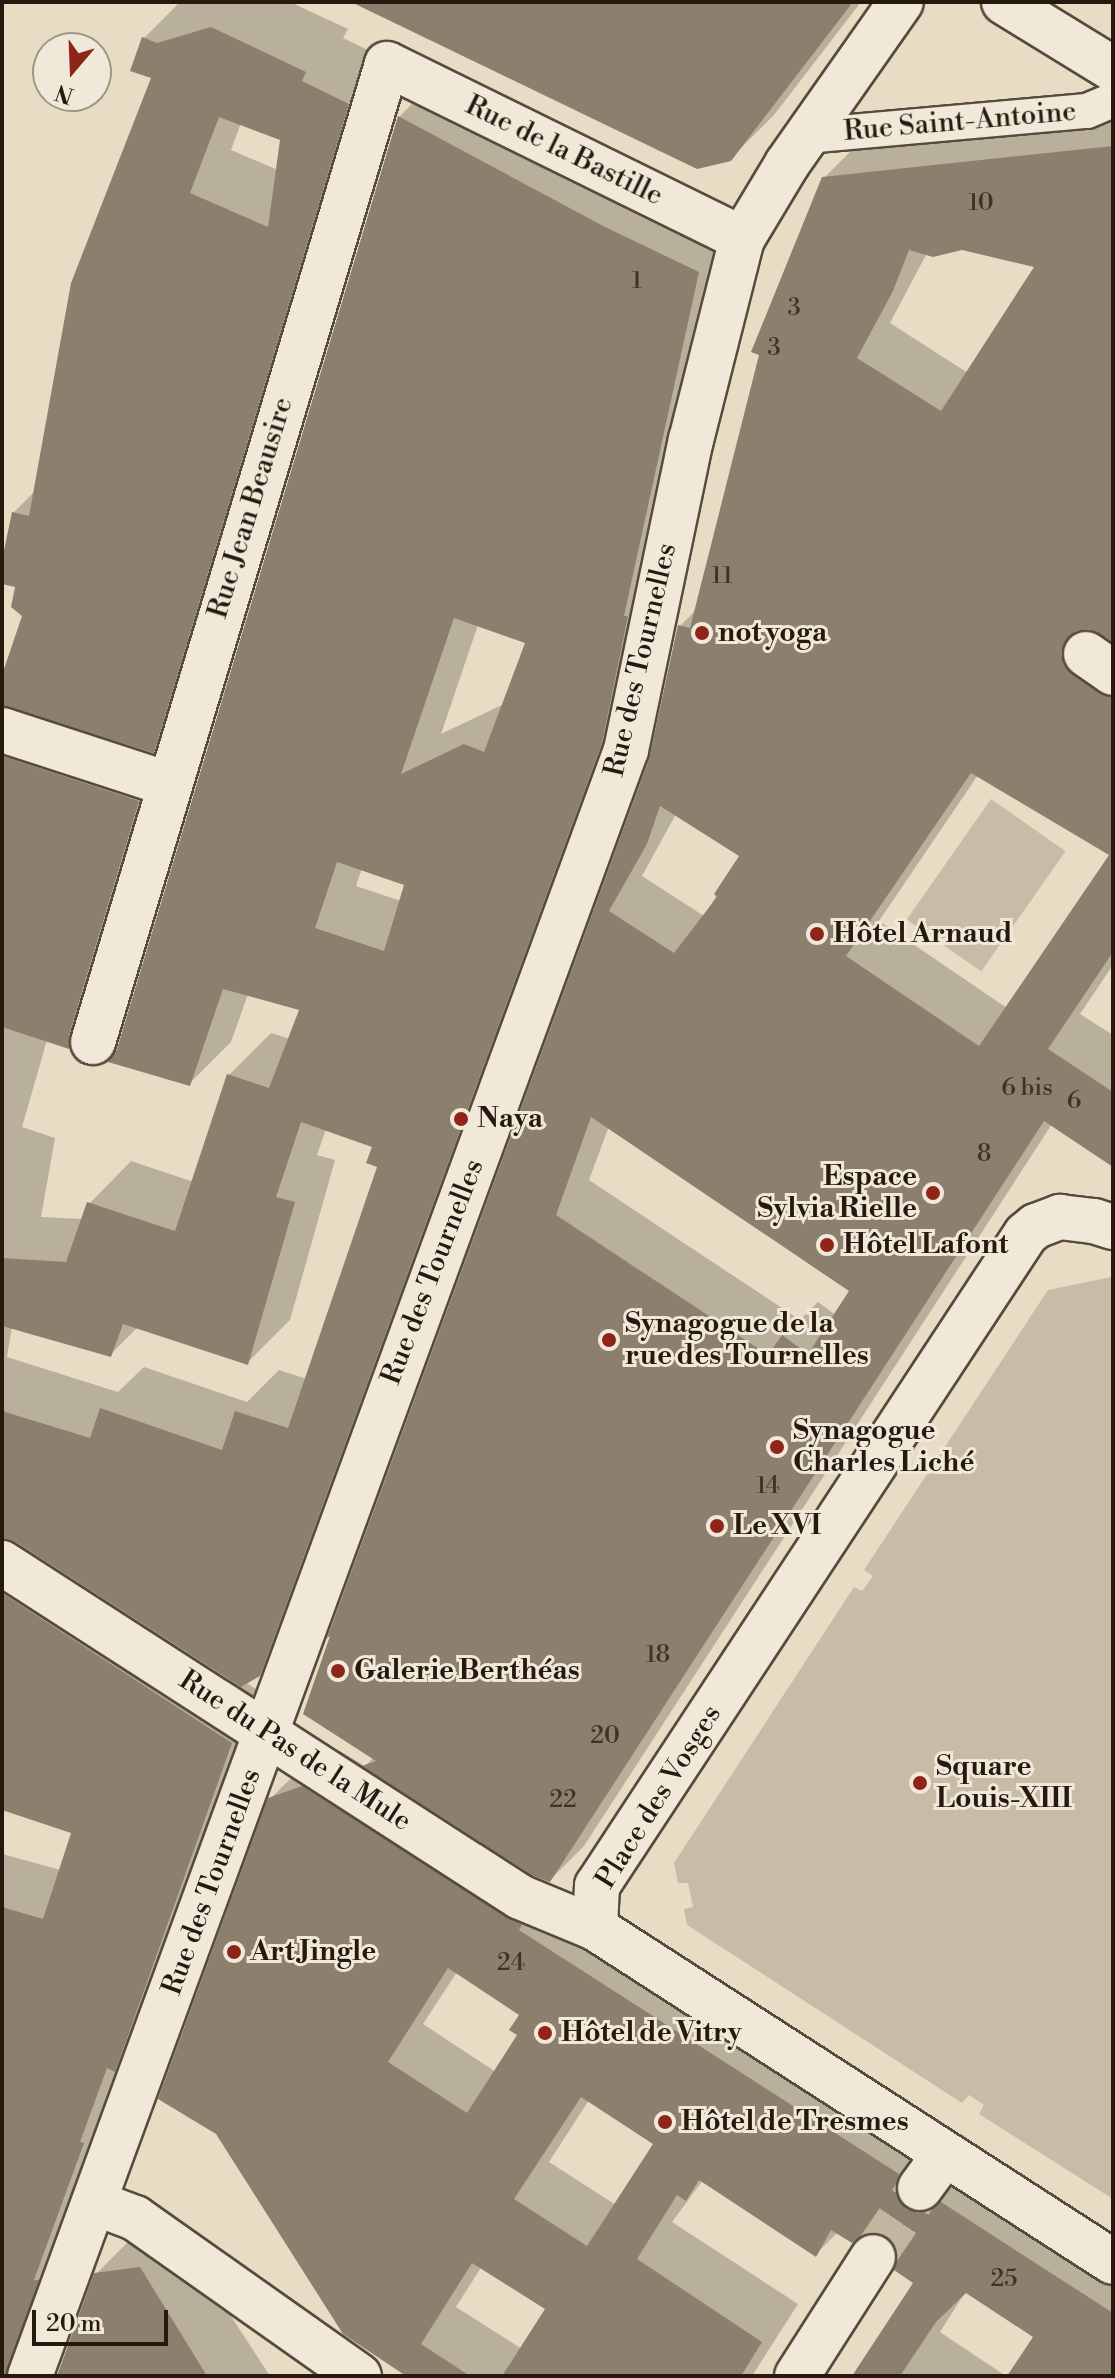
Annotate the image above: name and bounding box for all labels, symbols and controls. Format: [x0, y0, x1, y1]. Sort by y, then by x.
north arrow [32, 32, 112, 112]
text: N [52, 78, 77, 109]
street label: Rue de la Bastille [460, 89, 668, 213]
street label: Rue Saint-Antoine [842, 95, 1078, 149]
house number: 10 [968, 190, 994, 218]
house number: 1 [632, 268, 642, 296]
house number: 3 [787, 295, 801, 323]
house number: 3 [767, 335, 781, 363]
street label: Rue Jean Beausire [201, 393, 301, 623]
street label: Rue des Tournelles [598, 540, 684, 780]
house number: 11 [711, 563, 733, 591]
place label: not yoga [718, 616, 827, 650]
marker: not yoga [693, 624, 711, 642]
place label: Hôtel Arnaud [833, 917, 1012, 951]
marker: Hôtel Arnaud [808, 925, 826, 943]
house number: 6 bis [1001, 1075, 1053, 1103]
house number: 6 [1067, 1088, 1081, 1116]
place label: Naya [477, 1102, 543, 1136]
marker: Naya [452, 1110, 470, 1128]
house number: 8 [977, 1141, 991, 1169]
street label: Rue des Tournelles [375, 1155, 491, 1389]
place label: Espace Sylvia Rielle [757, 1160, 917, 1226]
marker: Espace Sylvia Rielle [924, 1184, 942, 1202]
place label: Hôtel Lafont [843, 1228, 1008, 1262]
marker: Hôtel Lafont [818, 1236, 836, 1254]
place label: Synagogue de la rue des Tournelles [625, 1307, 869, 1373]
marker: Synagogue de la rue des Tournelles [600, 1331, 618, 1349]
place label: Synagogue Charles Liché [793, 1414, 974, 1480]
marker: Synagogue Charles Liché [768, 1438, 786, 1456]
house number: 14 [756, 1473, 780, 1501]
place label: Le XVI [733, 1509, 821, 1543]
marker: Le XVI [708, 1517, 726, 1535]
house number: 18 [646, 1642, 670, 1670]
place label: Galerie Berthéas [354, 1654, 580, 1688]
marker: Galerie Berthéas [329, 1662, 347, 1680]
street label: Rue du Pas de la Mule [173, 1663, 417, 1839]
street label: Place des Vosges [589, 1699, 729, 1895]
house number: 20 [590, 1723, 620, 1751]
place label: Square Louis-XIII [936, 1750, 1072, 1816]
street label: Rue des Tournelles [155, 1764, 269, 2000]
marker: Square Louis-XIII [911, 1774, 929, 1792]
house number: 22 [549, 1787, 577, 1815]
place label: Art Jingle [250, 1935, 376, 1969]
marker: Art Jingle [225, 1943, 243, 1961]
house number: 24 [497, 1950, 525, 1978]
place label: Hôtel de Vitry [561, 2016, 742, 2050]
marker: Hôtel de Vitry [536, 2024, 554, 2042]
place label: Hôtel de Tresmes [681, 2105, 909, 2139]
marker: Hôtel de Tresmes [656, 2113, 674, 2131]
house number: 25 [991, 2266, 1017, 2294]
scale bar [36, 2294, 172, 2344]
text: 20 m [46, 2309, 102, 2339]

